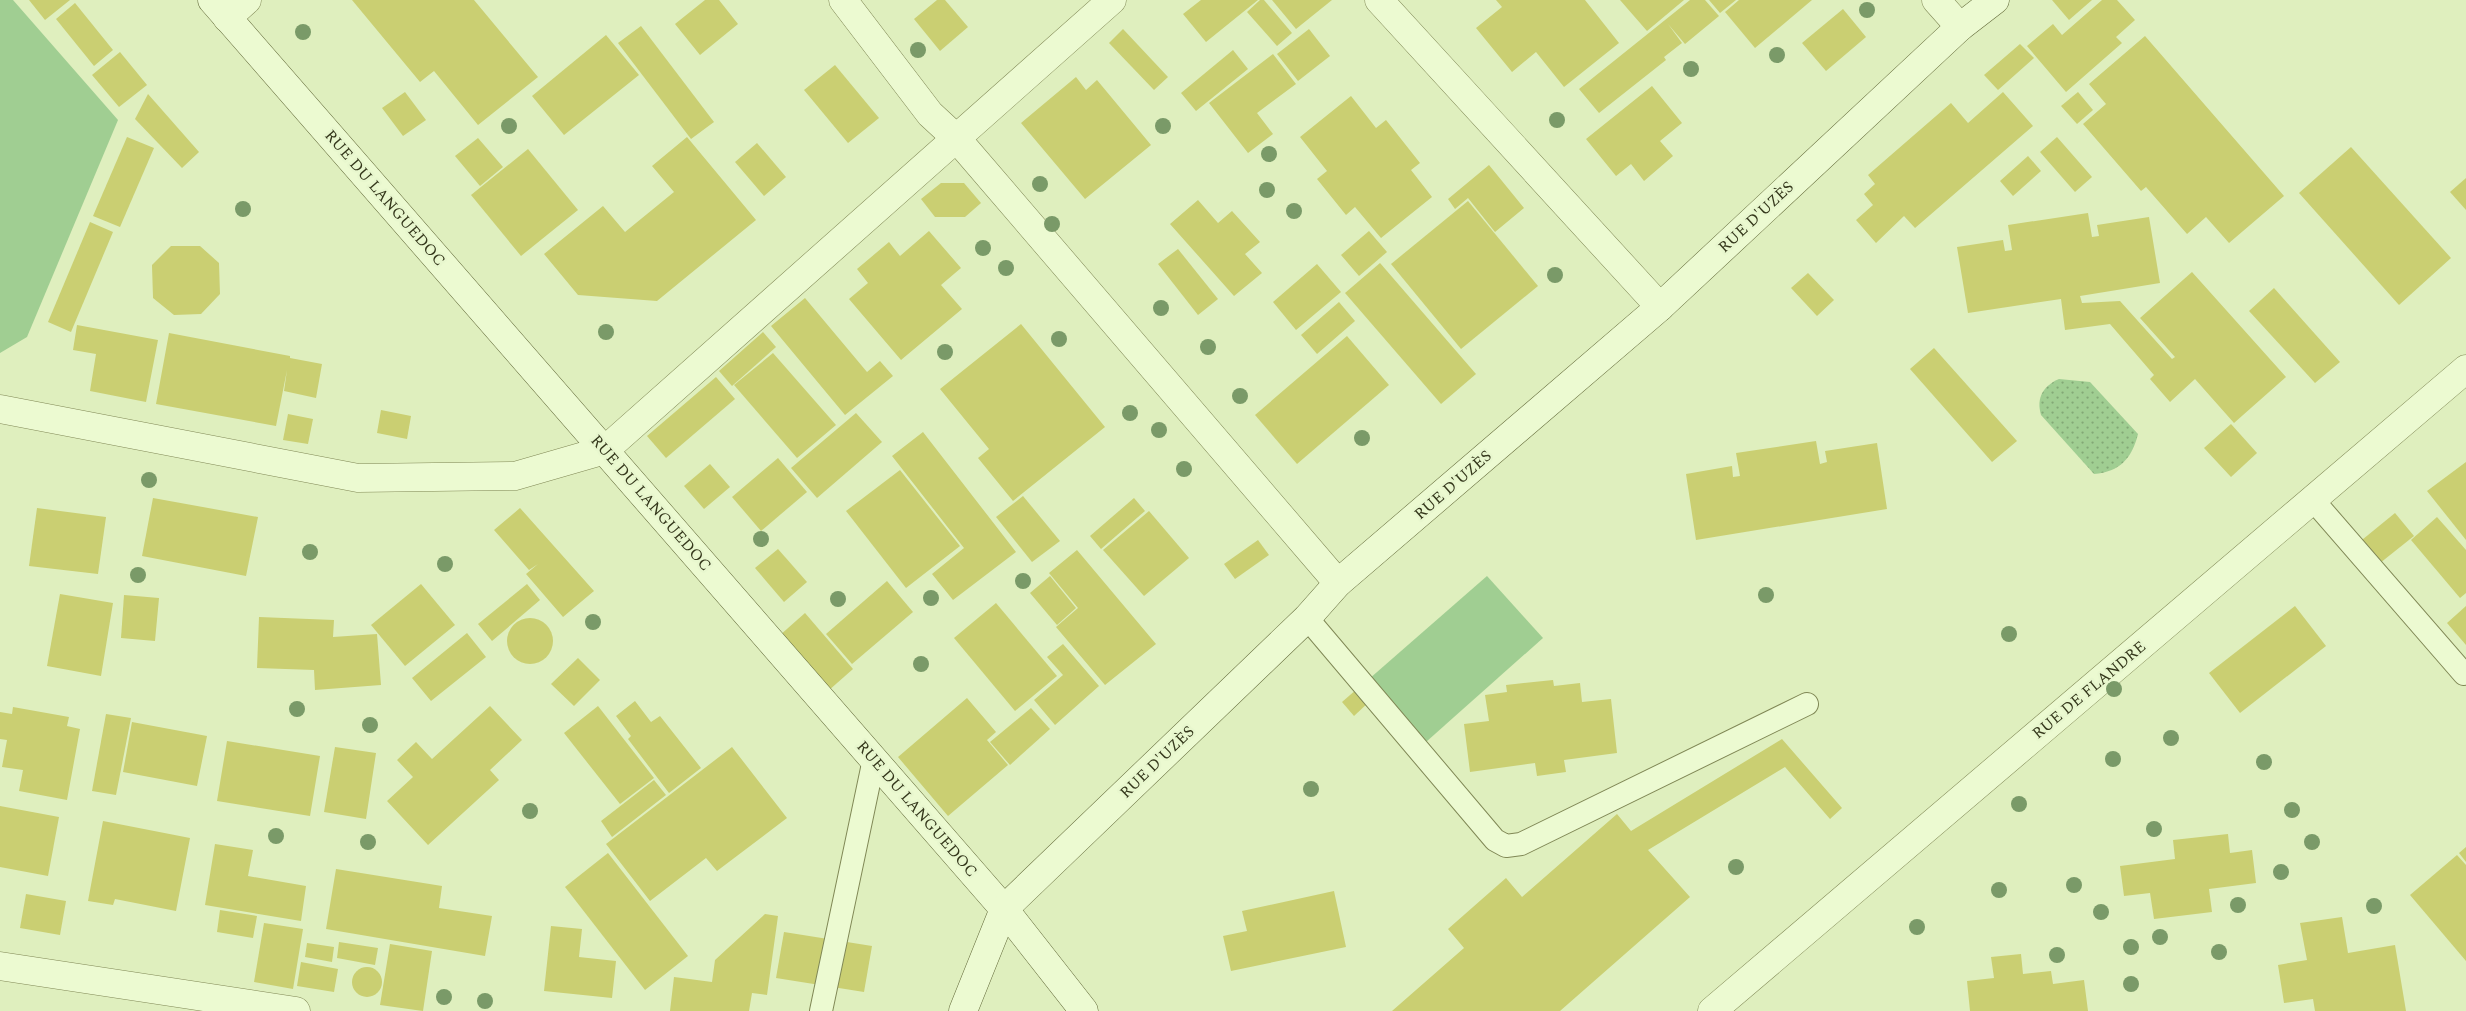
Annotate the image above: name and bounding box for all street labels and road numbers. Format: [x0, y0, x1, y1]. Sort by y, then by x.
street label: RUE DU LANGUEDOC [319, 124, 451, 272]
street label: RUE D'UZÈS [1713, 175, 1799, 259]
street label: RUE DU LANGUEDOC [585, 429, 717, 577]
street label: RUE D'UZÈS [1409, 444, 1497, 526]
street label: RUE DE FLANDRE [2027, 635, 2151, 745]
street label: RUE D'UZÈS [1114, 720, 1200, 804]
street label: RUE DU LANGUEDOC [851, 735, 983, 883]

